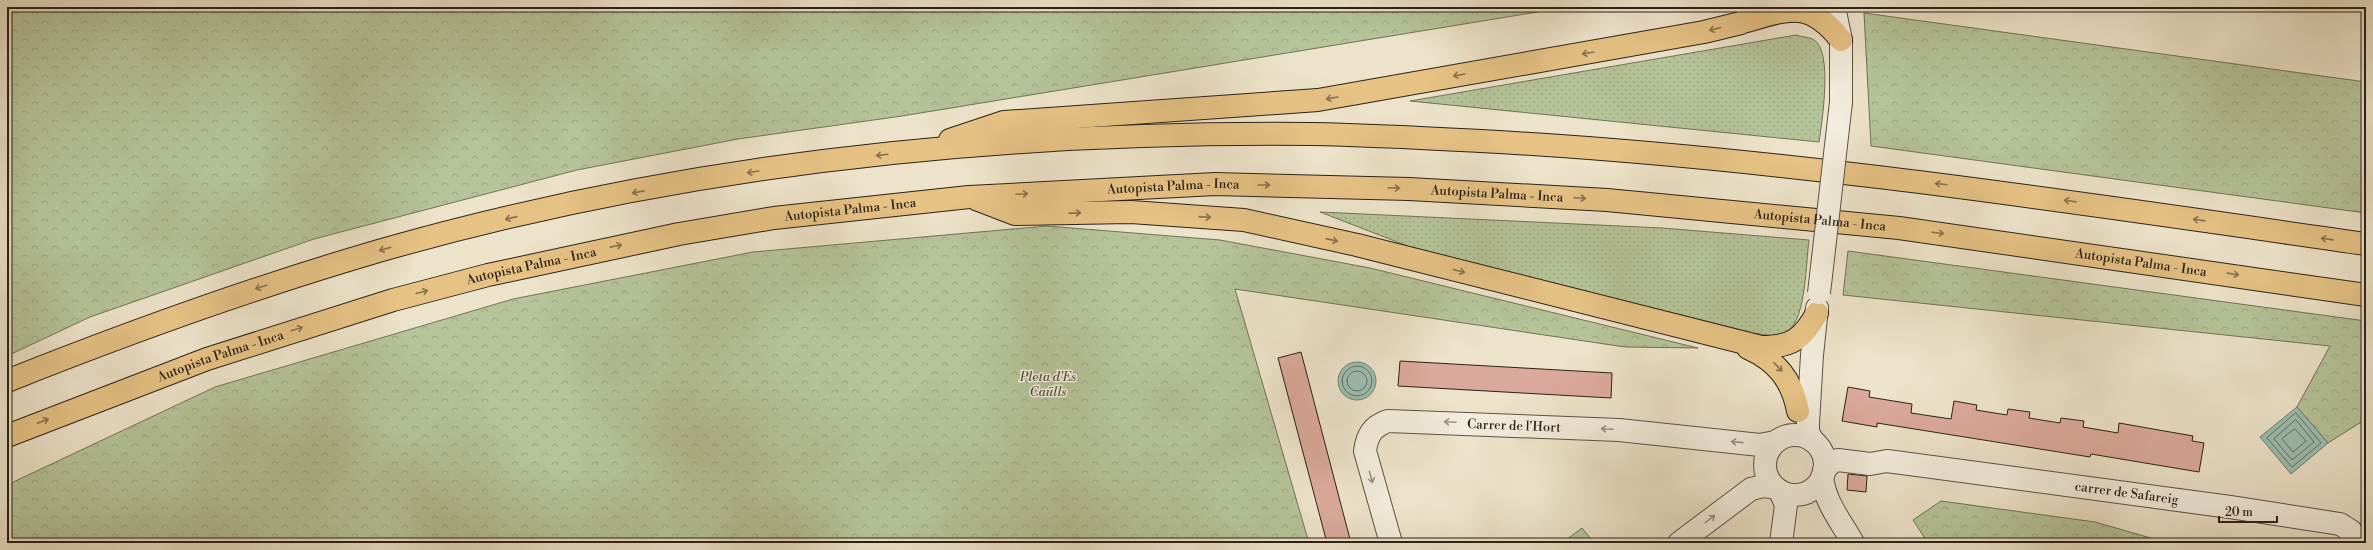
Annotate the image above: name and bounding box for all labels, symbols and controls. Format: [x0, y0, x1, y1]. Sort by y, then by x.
one-way arrow [1709, 26, 1722, 33]
one-way arrow [1581, 49, 1594, 57]
one-way arrow [1453, 71, 1466, 79]
one-way arrow [1325, 94, 1338, 102]
one-way arrow [876, 151, 889, 159]
one-way arrow [747, 168, 760, 176]
street label: Autopista Palma - Inca [1106, 176, 1240, 198]
one-way arrow [1935, 180, 1948, 188]
one-way arrow [1257, 181, 1270, 189]
street label: Autopista Palma - Inca [1429, 182, 1564, 206]
one-way arrow [1387, 184, 1400, 192]
one-way arrow [632, 188, 645, 196]
one-way arrow [1015, 190, 1028, 198]
street label: Autopista Palma - Inca [782, 195, 917, 225]
one-way arrow [1573, 195, 1586, 202]
one-way arrow [2064, 197, 2077, 205]
street label: Autopista Palma - Inca [1752, 206, 1887, 235]
one-way arrow [1068, 209, 1081, 217]
one-way arrow [1198, 214, 1211, 221]
one-way arrow [505, 215, 518, 223]
one-way arrow [2193, 216, 2206, 224]
one-way arrow [1931, 229, 1944, 237]
one-way arrow [2321, 235, 2334, 243]
one-way arrow [1326, 236, 1339, 244]
one-way arrow [609, 242, 622, 250]
street label: Autopista Palma - Inca [464, 244, 598, 289]
street label: Autopista Palma - Inca [2073, 245, 2208, 280]
one-way arrow [379, 246, 392, 254]
one-way arrow [1452, 267, 1465, 275]
one-way arrow [2226, 270, 2239, 278]
one-way arrow [254, 284, 267, 291]
one-way arrow [415, 288, 428, 296]
one-way arrow [290, 325, 303, 332]
street label: Autopista Palma - Inca [154, 327, 286, 386]
one-way arrow [1773, 362, 1783, 372]
park label: Pleta d'Es Caülls [1019, 369, 1076, 400]
one-way arrow [37, 416, 49, 424]
street label: Carrer de l'Hort [1467, 416, 1561, 436]
one-way arrow [1444, 419, 1457, 426]
one-way arrow [1601, 426, 1614, 433]
one-way arrow [1731, 438, 1744, 446]
one-way arrow [1368, 471, 1375, 484]
street label: carrer de Safareig [2074, 478, 2180, 508]
scale bar [2219, 498, 2277, 524]
text: 20 m [2225, 505, 2253, 520]
one-way arrow [1705, 515, 1716, 523]

